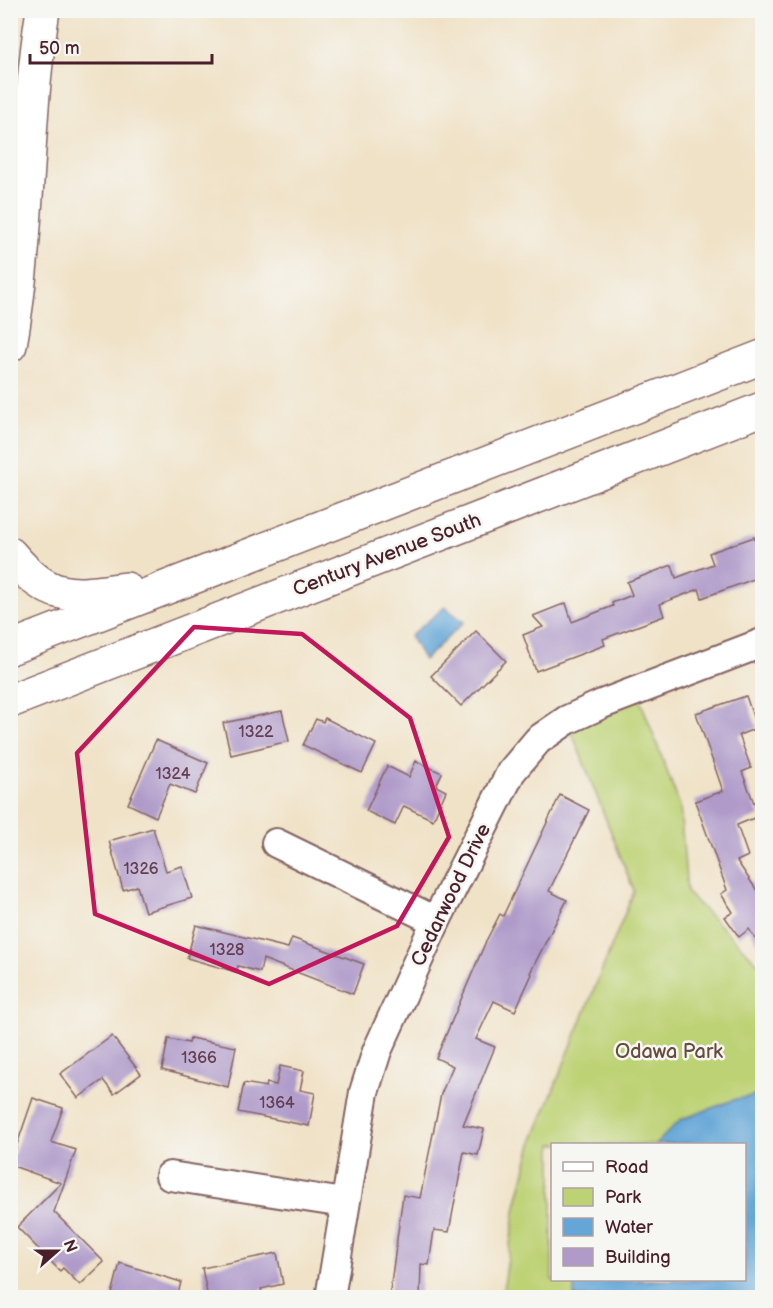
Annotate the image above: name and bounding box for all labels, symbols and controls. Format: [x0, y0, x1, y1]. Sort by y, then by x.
scale bar [30, 27, 212, 65]
text: 50 m [39, 38, 80, 59]
street label: Century Avenue South [290, 508, 484, 602]
house number: 1322 [239, 723, 274, 742]
house number: 1324 [156, 765, 191, 784]
street label: Cedarwood Drive [406, 820, 496, 970]
house number: 1326 [123, 860, 159, 879]
house number: 1328 [210, 941, 244, 960]
park label: Odawa Park [615, 1040, 723, 1064]
house number: 1366 [181, 1049, 217, 1068]
house number: 1364 [259, 1094, 295, 1113]
legend [551, 1143, 746, 1281]
text: Road [605, 1157, 649, 1178]
text: Park [605, 1187, 641, 1208]
text: Water [605, 1217, 653, 1238]
north arrow [27, 1221, 87, 1281]
text: N [59, 1237, 81, 1255]
text: Building [605, 1247, 671, 1268]

